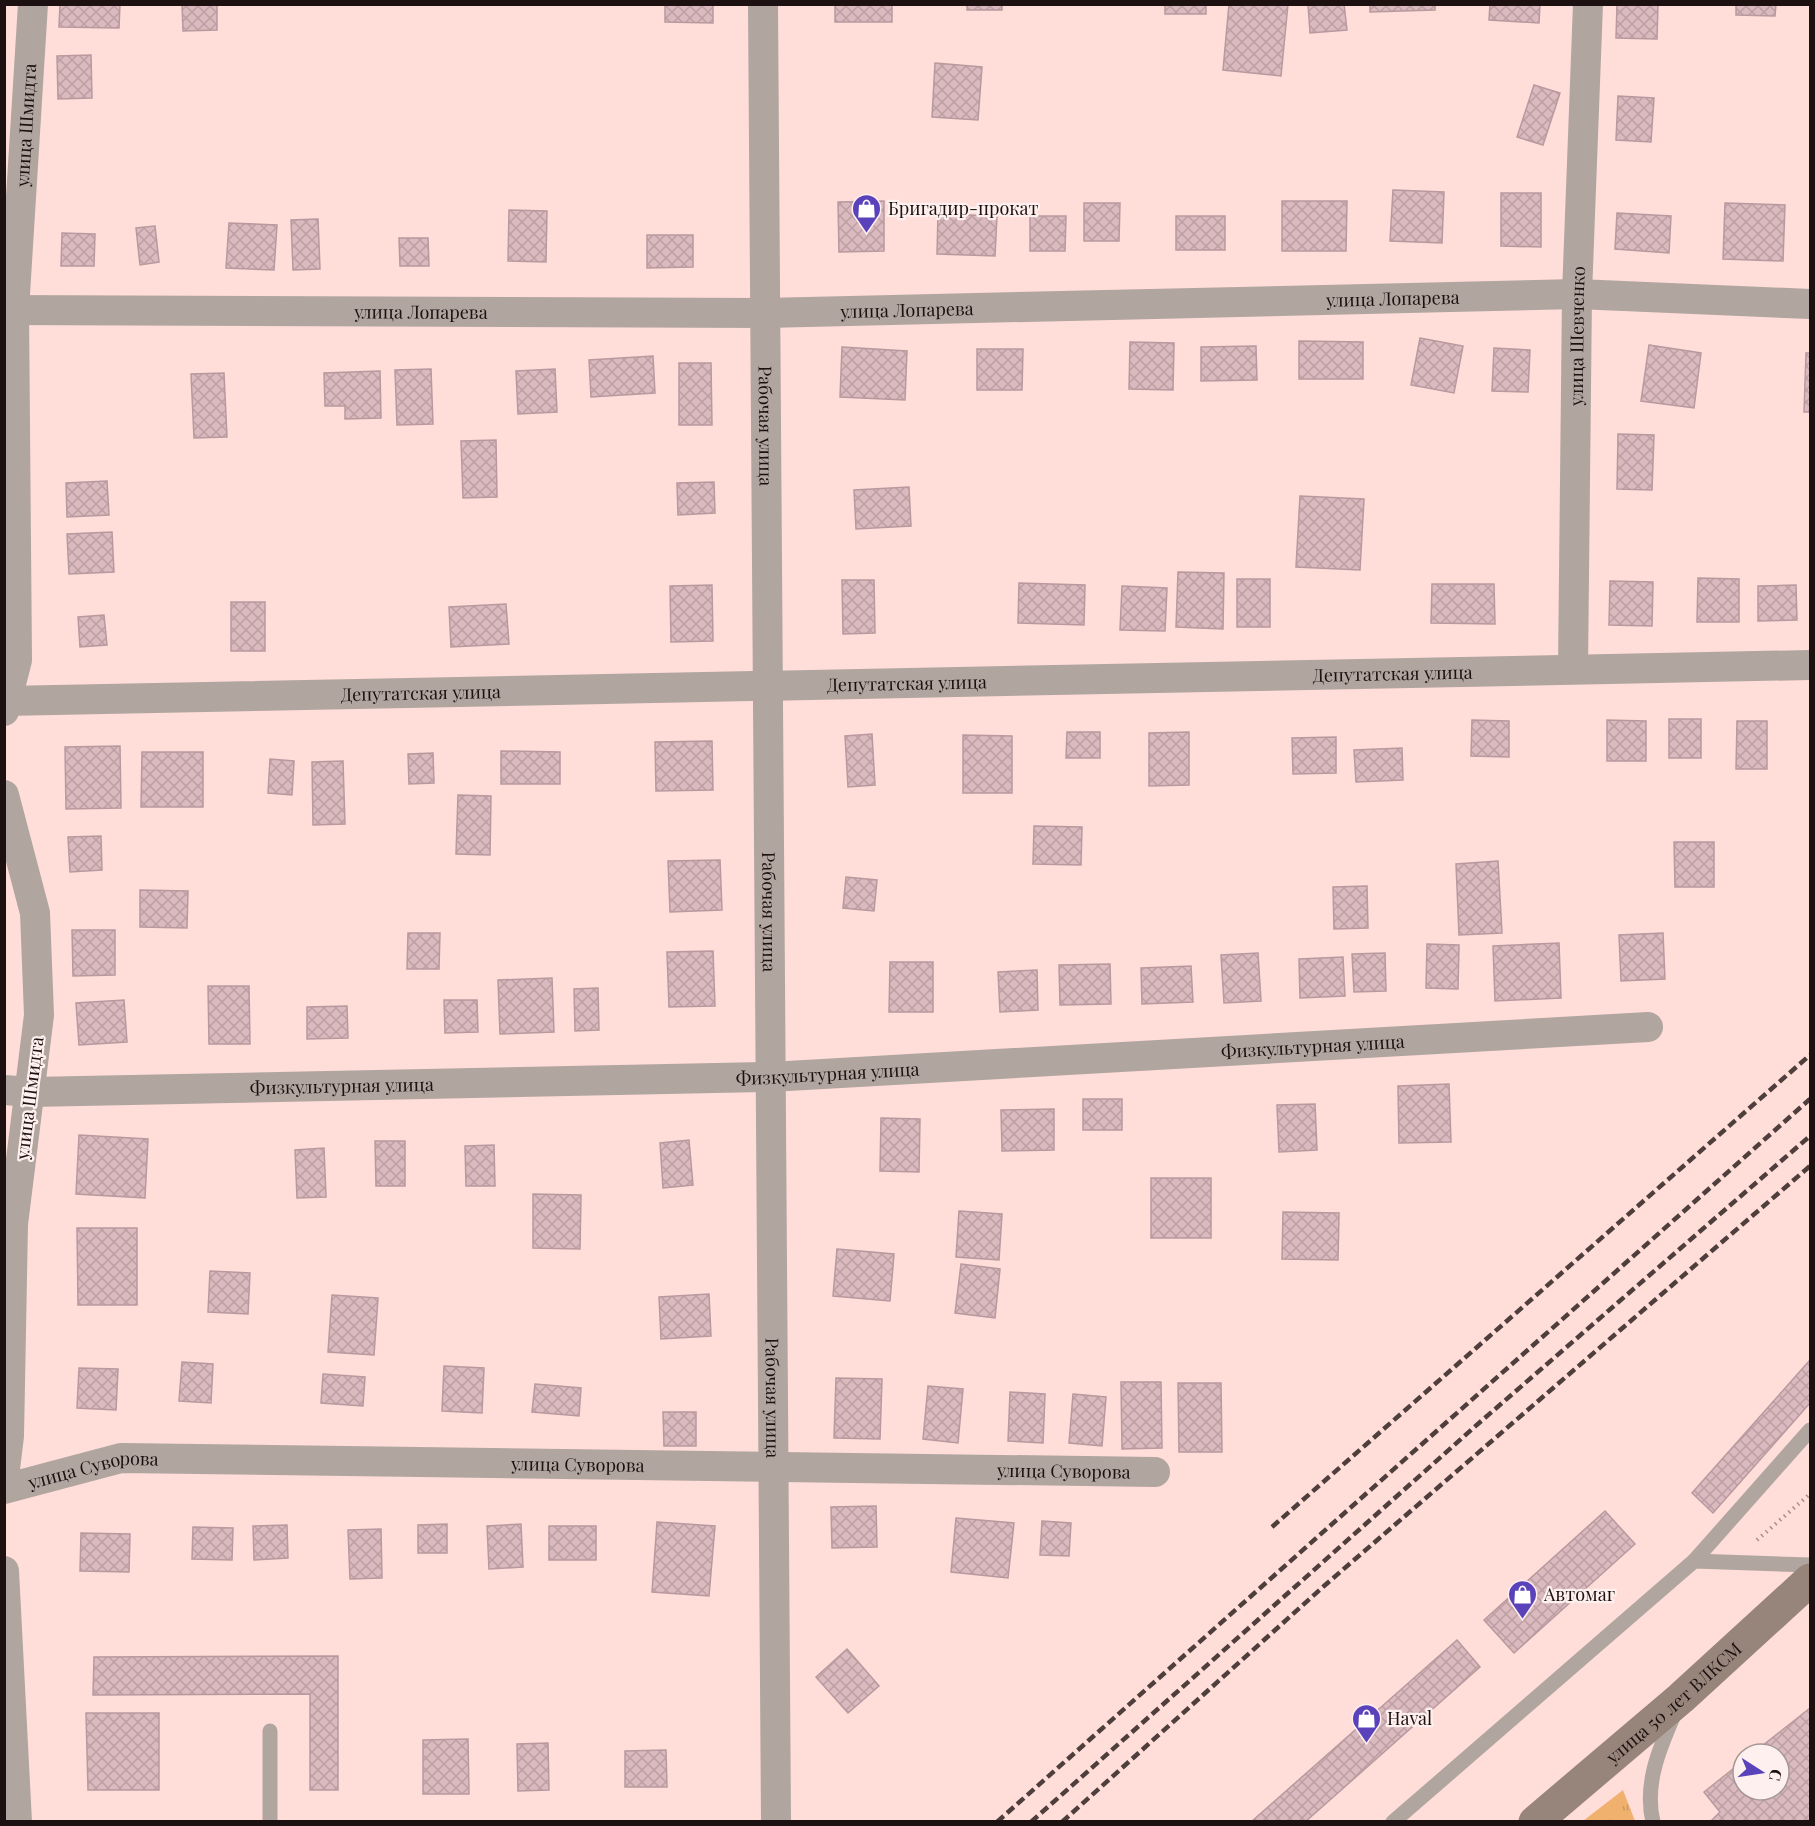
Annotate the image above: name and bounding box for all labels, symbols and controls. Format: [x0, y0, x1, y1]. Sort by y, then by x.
street label: улица Шмидта [10, 62, 41, 188]
shop icon: Бригадир-прокат [851, 192, 883, 234]
place label: Бригадир-прокат [888, 196, 1039, 220]
street label: улица Шевченко [1564, 266, 1590, 407]
street label: улица Лопарева [1325, 285, 1460, 312]
street label: улица Лопарева [839, 296, 974, 323]
street label: улица Лопарева [353, 299, 488, 324]
street label: Рабочая улица [754, 366, 778, 486]
street label: Депутатская улица [1313, 660, 1473, 687]
street label: Депутатская улица [827, 669, 987, 697]
street label: Депутатская улица [341, 679, 501, 706]
street label: Рабочая улица [757, 852, 782, 972]
street label: Физкультурная улица [1220, 1029, 1405, 1063]
street label: улица Шмидта [9, 1035, 48, 1162]
street label: Физкультурная улица [736, 1057, 920, 1090]
street label: Физкультурная улица [250, 1072, 434, 1100]
street label: Рабочая улица [761, 1338, 785, 1458]
street label: улица Суворова [24, 1446, 159, 1494]
street label: улица Суворова [510, 1451, 645, 1477]
street label: улица Суворова [996, 1458, 1131, 1484]
shop icon: Автомаг [1507, 1578, 1539, 1620]
place label: Автомаг [1543, 1582, 1615, 1606]
street label: улица 50 лет ВЛКСМ [1600, 1637, 1747, 1769]
shop icon: Haval [1350, 1702, 1382, 1744]
place label: Haval [1387, 1706, 1432, 1730]
north arrow [1731, 1742, 1791, 1802]
text: С [1765, 1768, 1788, 1783]

